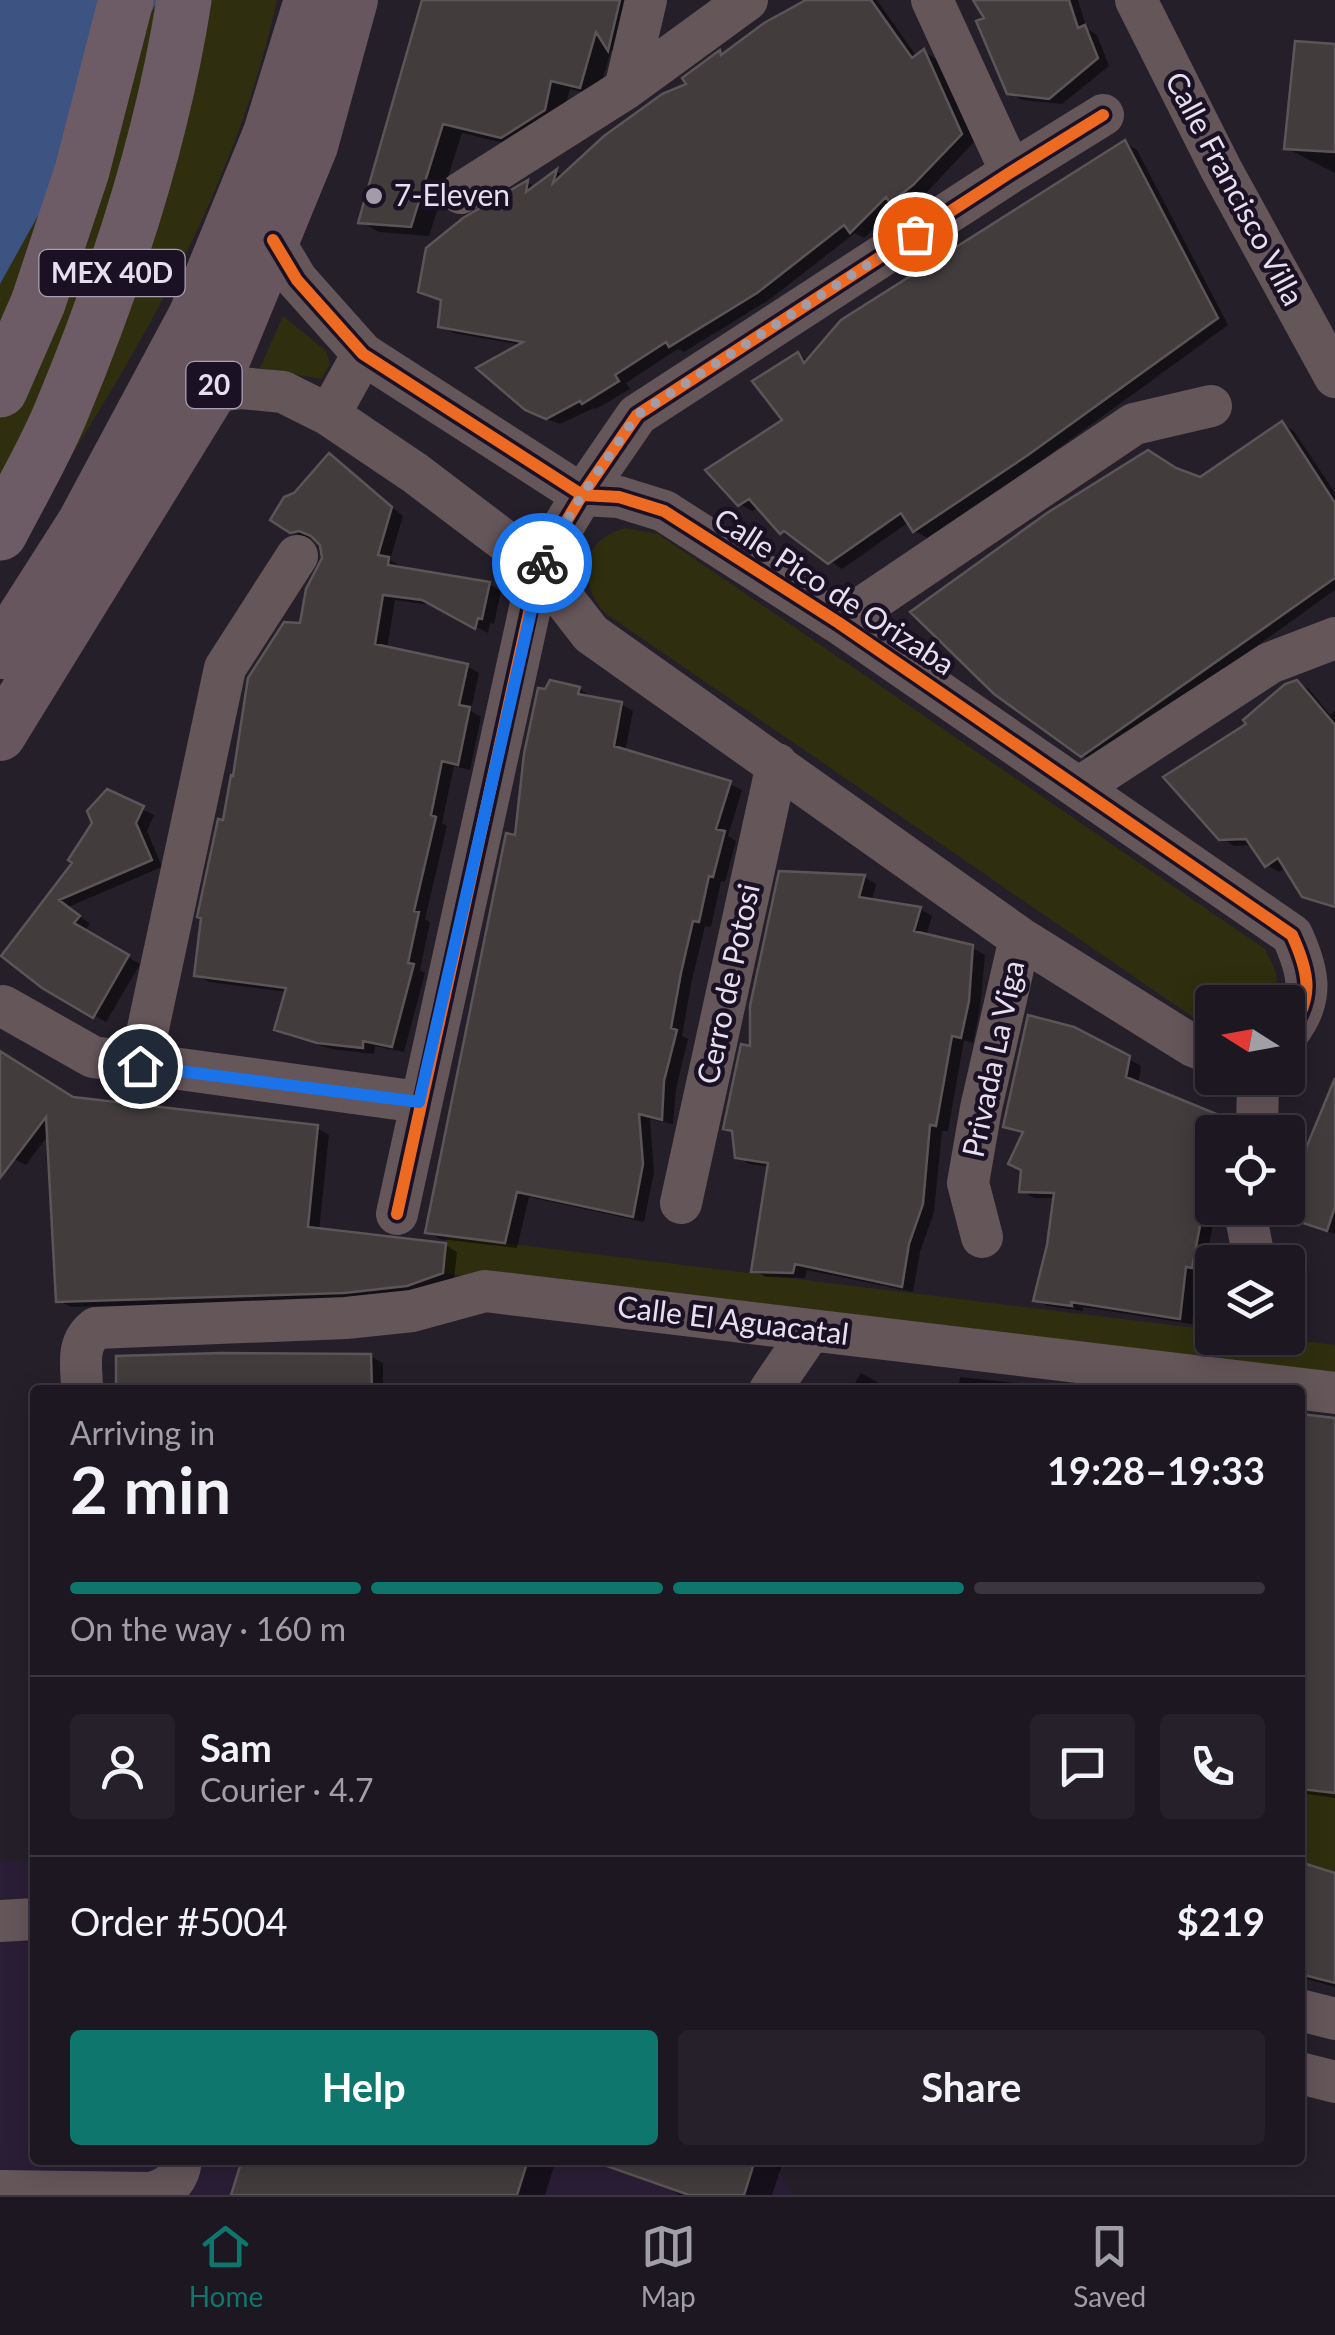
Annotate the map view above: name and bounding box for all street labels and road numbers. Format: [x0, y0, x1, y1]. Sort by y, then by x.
street label: Calle Francisco Villa [1159, 65, 1313, 311]
road number: MEX 40D [39, 250, 184, 296]
road number: 20 [186, 362, 242, 408]
street label: Calle Pico de Orizaba [708, 499, 962, 681]
street label: Cerro de Potosi [688, 880, 766, 1087]
street label: Privada La Viga [954, 957, 1030, 1160]
street label: Calle El Aguacatal [615, 1287, 851, 1351]

